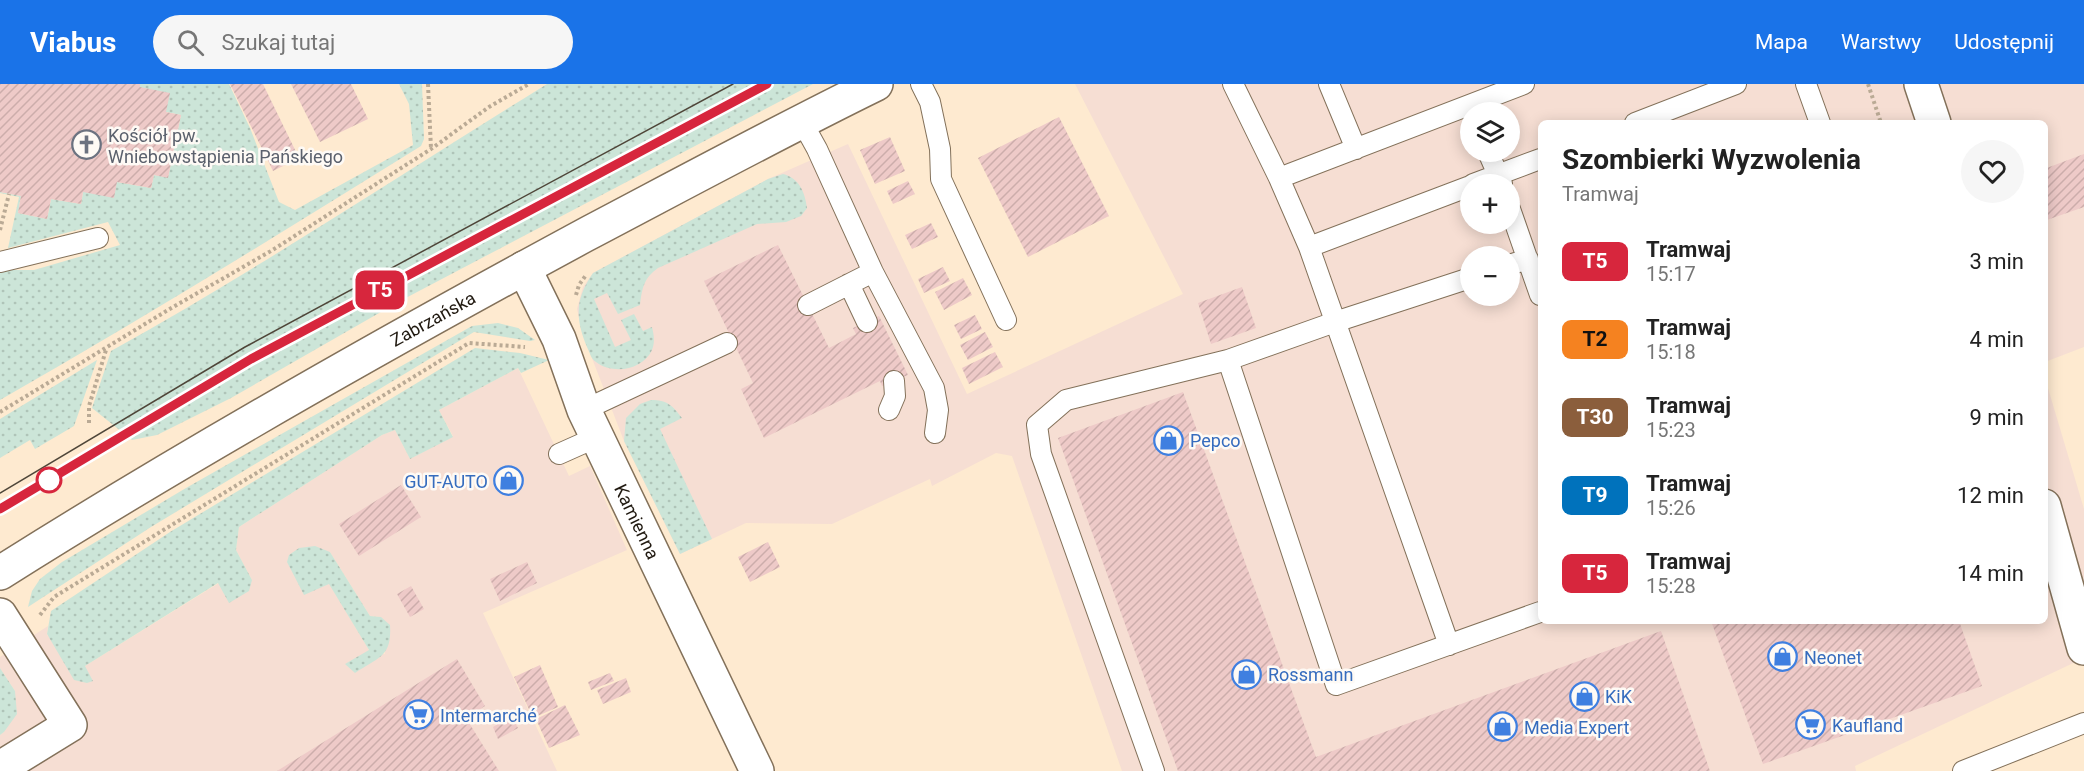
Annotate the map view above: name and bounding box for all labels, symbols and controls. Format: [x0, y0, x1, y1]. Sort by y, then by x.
search box [153, 15, 573, 69]
text: Viabus [30, 26, 117, 59]
icon: search [174, 26, 207, 59]
text: Szukaj tutaj [222, 30, 335, 55]
text: Mapa [1755, 30, 1808, 54]
text: Warstwy [1841, 30, 1921, 54]
text: Udostępnij [1954, 30, 2054, 54]
map controls [1460, 102, 1520, 306]
button: layers [1460, 102, 1520, 162]
place label: Kościół pw. Wniebowstąpienia Pańskiego [108, 125, 343, 167]
church icon: Kościół pw. Wniebowstąpienia Pańskiego [71, 129, 103, 161]
button: heart [1961, 140, 2024, 203]
text: Szombierki Wyzwolenia [1562, 143, 1861, 176]
button: + [1460, 174, 1520, 234]
text: Tramwaj [1562, 182, 1639, 206]
text: Tramwaj [1646, 237, 1731, 262]
button: − [1460, 246, 1520, 306]
text: T5 [1582, 249, 1608, 273]
text: 3 min [1969, 249, 2024, 274]
text: 15:17 [1646, 262, 1696, 286]
line badge: T5 [353, 270, 407, 310]
text: T5 [367, 278, 393, 302]
street label: Zabrzańska [387, 287, 479, 350]
text: Tramwaj [1646, 315, 1731, 340]
text: T2 [1582, 327, 1608, 351]
text: 4 min [1969, 327, 2024, 352]
text: 15:18 [1646, 340, 1696, 364]
text: Tramwaj [1646, 393, 1731, 418]
text: T30 [1576, 405, 1614, 429]
text: 9 min [1969, 405, 2024, 430]
text: 15:23 [1646, 418, 1696, 442]
shop icon: Pepco [1153, 424, 1185, 456]
place label: Pepco [1190, 430, 1241, 451]
shop icon: GUT-AUTO [493, 465, 525, 497]
unlabelled marker [36, 467, 62, 493]
place label: GUT-AUTO [404, 471, 488, 492]
text: Tramwaj [1646, 471, 1731, 496]
street label: Kamienna [611, 481, 664, 562]
text: T9 [1582, 483, 1608, 507]
text: 12 min [1957, 483, 2024, 508]
text: 15:26 [1646, 496, 1696, 520]
text: Tramwaj [1646, 549, 1731, 574]
text: T5 [1582, 561, 1608, 585]
text: 14 min [1957, 561, 2024, 586]
text: 15:28 [1646, 574, 1696, 598]
shop icon: Neonet [1767, 641, 1799, 673]
place label: Neonet [1804, 647, 1862, 668]
shop icon: Rossmann [1231, 658, 1263, 690]
place label: Rossmann [1268, 664, 1353, 685]
shop icon: KiK [1568, 680, 1600, 712]
place label: KiK [1605, 686, 1633, 707]
supermarket icon: Intermarché [403, 699, 435, 731]
place label: Intermarché [440, 705, 537, 726]
supermarket icon: Kaufland [1795, 709, 1827, 741]
shop icon: Media Expert [1487, 711, 1519, 743]
place label: Kaufland [1832, 715, 1903, 736]
place label: Media Expert [1524, 717, 1629, 738]

